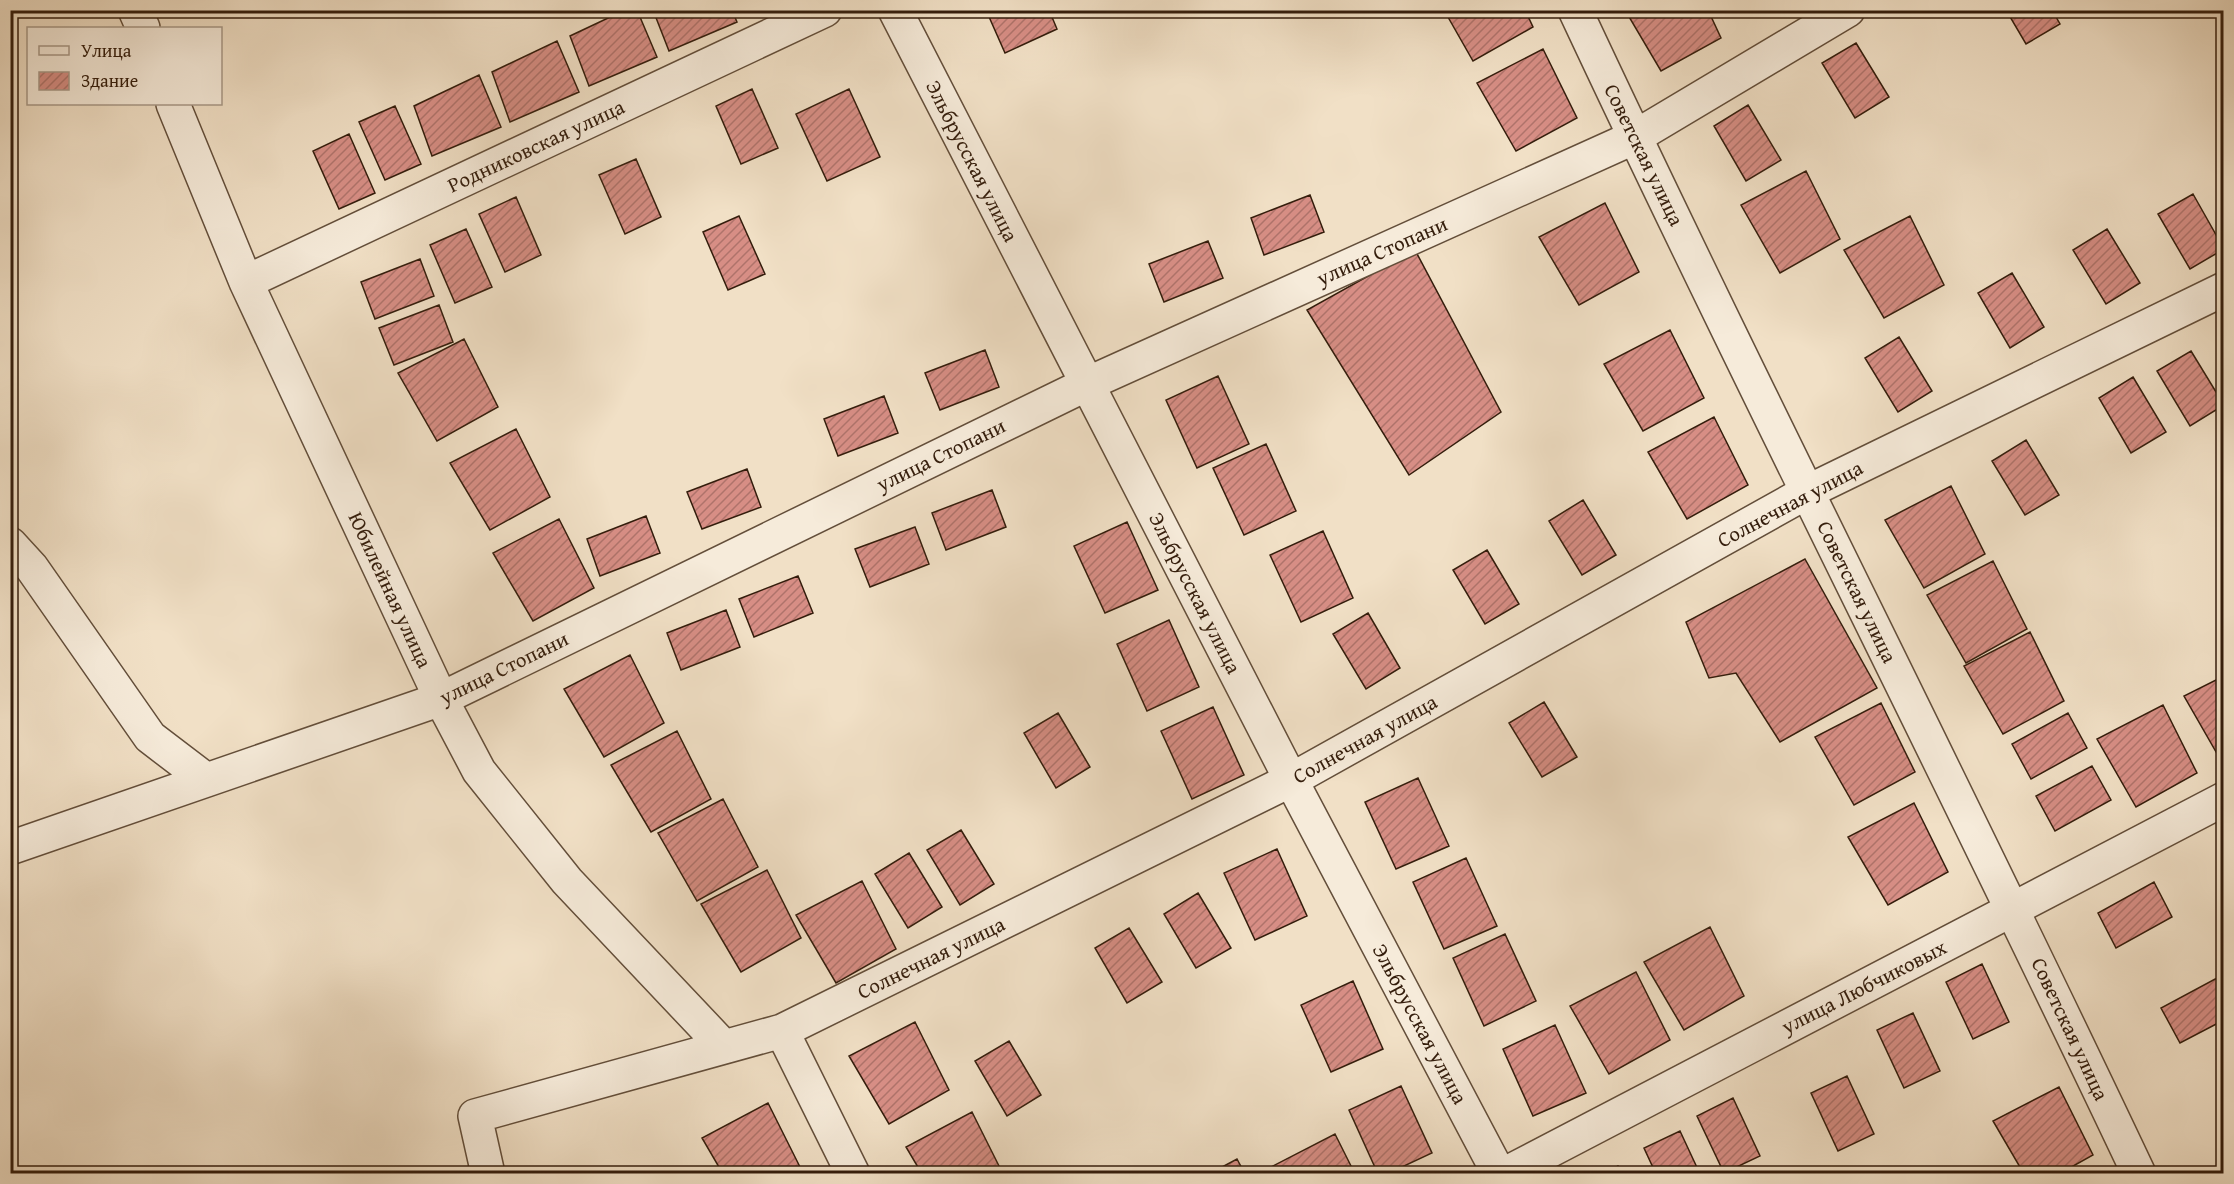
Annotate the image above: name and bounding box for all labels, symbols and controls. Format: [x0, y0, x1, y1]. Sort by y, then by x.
legend [27, 27, 222, 105]
text: Улица [81, 37, 132, 64]
text: Здание [81, 67, 138, 94]
street label: Эльбрусская улица [918, 75, 1027, 247]
street label: Советская улица [1597, 79, 1692, 231]
street label: Родниковская улица [442, 91, 629, 200]
street label: улица Стопани [1311, 208, 1452, 294]
street label: улица Стопани [870, 410, 1011, 500]
street label: Солнечная улица [1711, 452, 1868, 555]
street label: Юбилейная улица [341, 507, 440, 673]
street label: Эльбрусская улица [1141, 507, 1250, 679]
street label: Советская улица [1810, 516, 1905, 668]
street label: улица Стопани [433, 623, 574, 713]
street label: Солнечная улица [1287, 686, 1443, 791]
street label: Солнечная улица [852, 908, 1010, 1007]
street label: улица Любчиковых [1775, 931, 1952, 1042]
street label: Эльбрусская улица [1365, 938, 1476, 1110]
street label: Советская улица [2024, 952, 2117, 1105]

